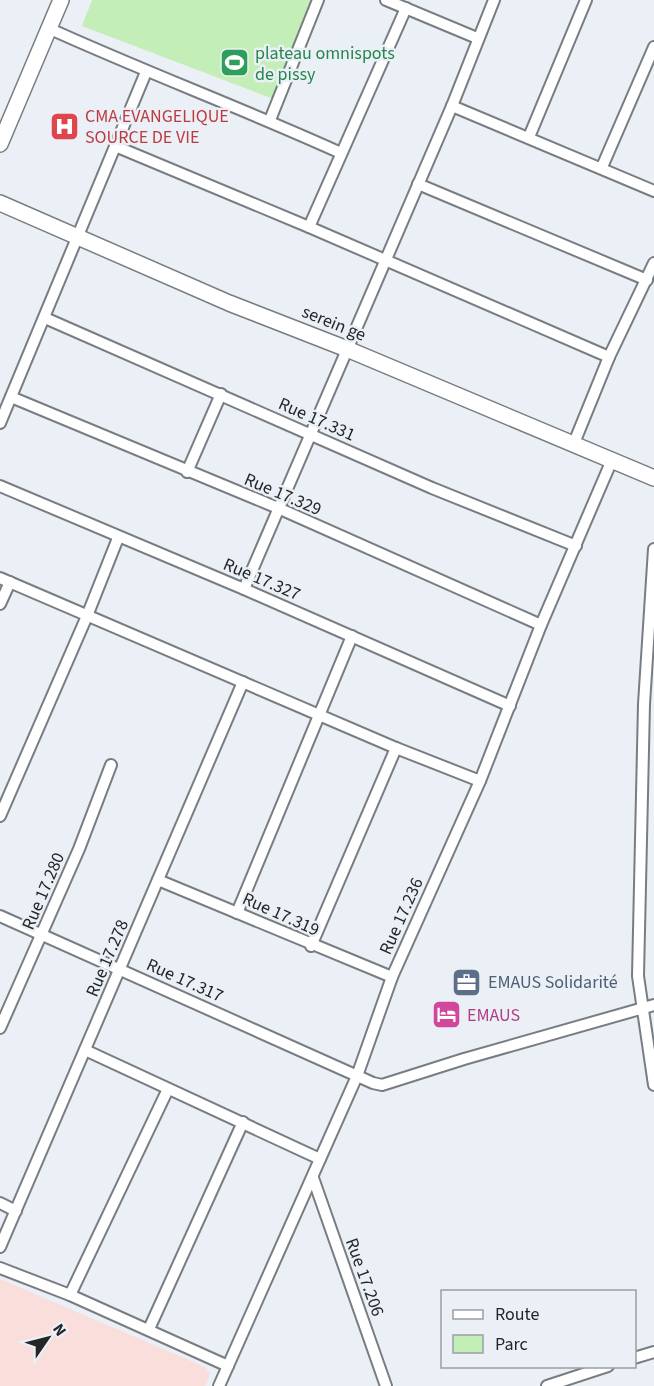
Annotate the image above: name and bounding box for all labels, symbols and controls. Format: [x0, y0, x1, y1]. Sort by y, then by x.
place label: plateau omnispots de pissy [255, 41, 395, 87]
sports icon: plateau omnispots de pissy [218, 47, 250, 79]
place label: CMA EVANGELIQUE SOURCE DE VIE [85, 104, 229, 150]
hospital icon: CMA EVANGELIQUE SOURCE DE VIE [48, 110, 80, 142]
street label: serein ge [298, 299, 370, 348]
street label: Rue 17.331 [274, 391, 359, 448]
street label: Rue 17.329 [240, 467, 325, 522]
street label: Rue 17.327 [219, 552, 304, 607]
street label: Rue 17.280 [16, 849, 71, 934]
street label: Rue 17.236 [373, 874, 430, 959]
street label: Rue 17.319 [238, 886, 323, 943]
street label: Rue 17.278 [80, 916, 135, 1001]
street label: Rue 17.317 [142, 952, 227, 1009]
office icon: EMAUS Solidarité [451, 966, 483, 998]
place label: EMAUS Solidarité [488, 970, 618, 995]
hotel icon: EMAUS [430, 999, 462, 1031]
place label: EMAUS [467, 1003, 520, 1028]
street label: Rue 17.206 [339, 1234, 390, 1320]
legend [441, 1290, 636, 1368]
text: Route [495, 1302, 539, 1327]
north arrow [18, 1308, 78, 1368]
text: N [47, 1319, 72, 1341]
text: Parc [495, 1332, 528, 1357]

